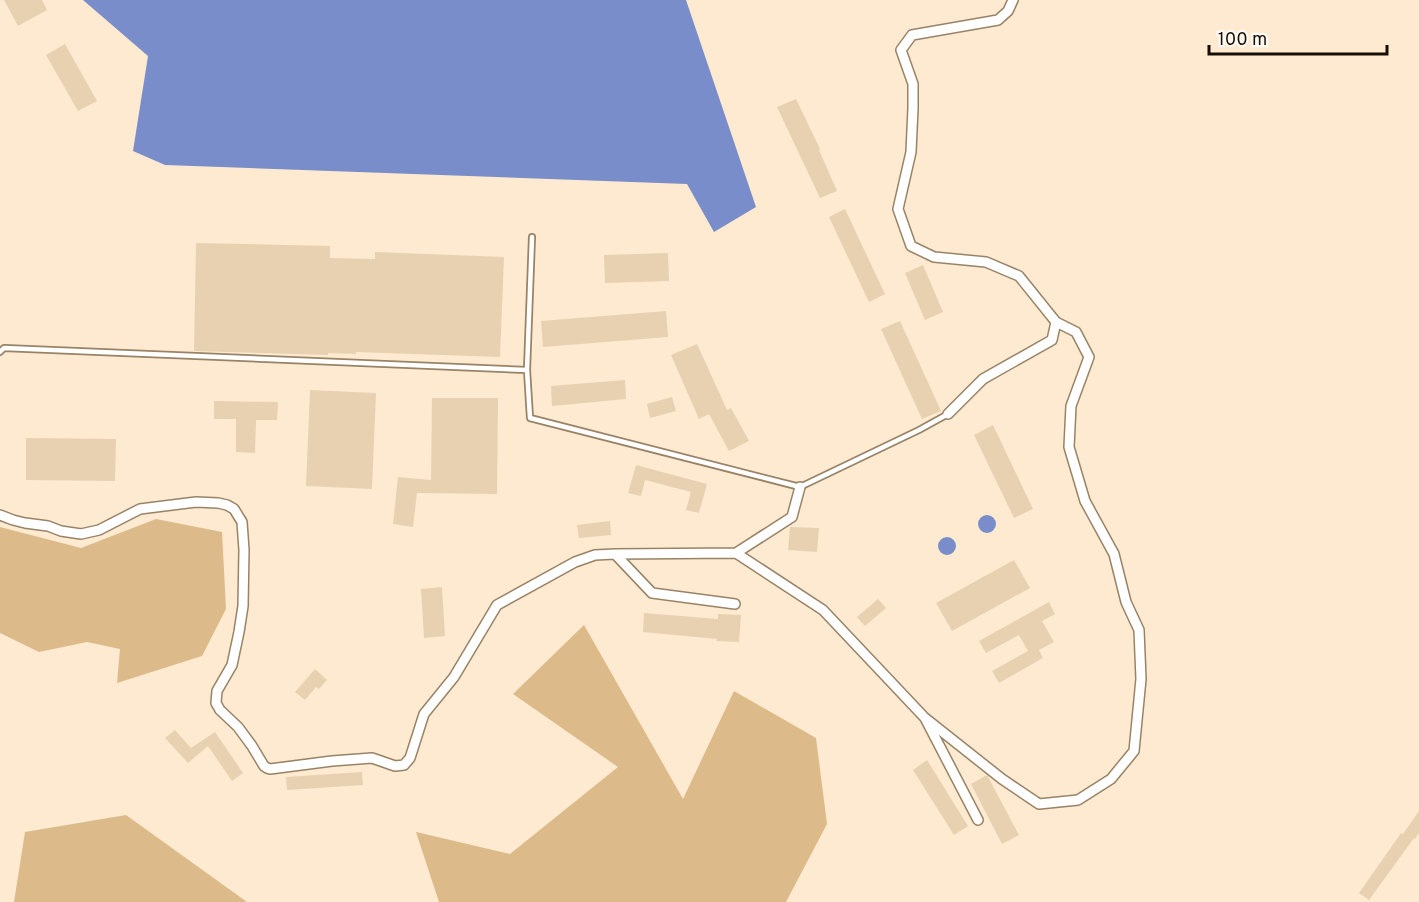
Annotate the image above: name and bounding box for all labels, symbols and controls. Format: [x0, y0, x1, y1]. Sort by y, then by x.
scale bar [1209, 18, 1388, 56]
text: 100 m [1218, 29, 1267, 52]

